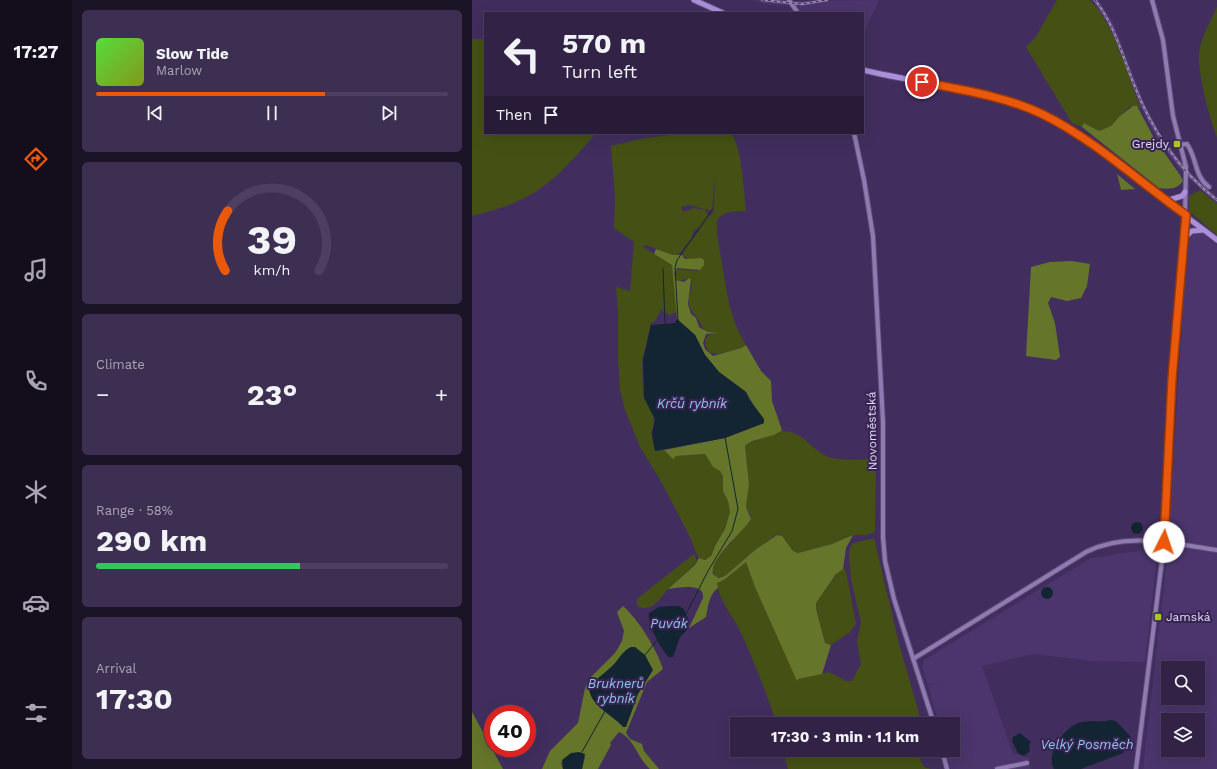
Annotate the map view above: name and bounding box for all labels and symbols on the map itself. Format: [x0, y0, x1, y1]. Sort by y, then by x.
pin [905, 65, 939, 99]
place label: Grejdy [1132, 137, 1170, 151]
marker: Grejdy [1172, 139, 1182, 149]
street label: Novoměstská [864, 391, 880, 471]
water label: Krčů rybník [657, 396, 728, 411]
position arrow [1143, 521, 1185, 563]
place label: Jamská [1166, 610, 1211, 624]
marker: Jamská [1153, 612, 1163, 622]
water label: Puvák [650, 616, 689, 631]
water label: Bruknerů rybník [588, 676, 644, 706]
speed limit sign: 40 [484, 705, 536, 757]
water label: Velký Posměch [1040, 737, 1134, 752]

